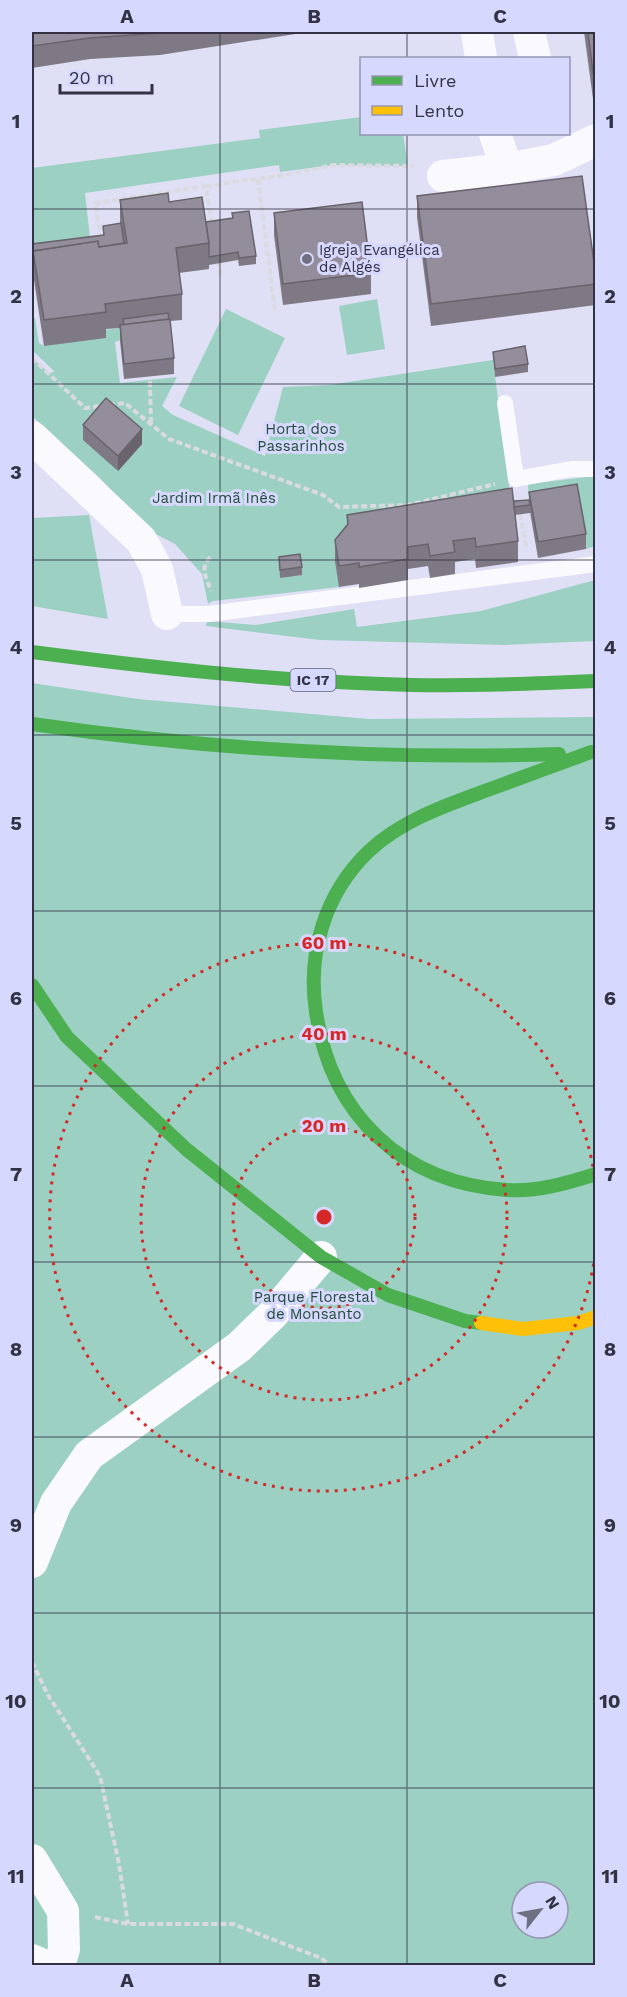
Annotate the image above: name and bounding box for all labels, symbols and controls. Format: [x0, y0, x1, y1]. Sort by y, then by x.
text: A [120, 4, 134, 28]
text: B [307, 4, 321, 28]
text: C [493, 4, 507, 28]
scale bar [60, 57, 152, 95]
legend [360, 57, 570, 135]
text: 20 m [69, 67, 114, 88]
text: Livre [414, 70, 456, 91]
text: Lento [414, 100, 464, 121]
text: 1 [12, 109, 20, 133]
text: 1 [606, 109, 614, 133]
place label: Igreja Evangélica de Algés [319, 241, 440, 276]
marker: Igreja Evangélica de Algés [300, 252, 314, 266]
text: 2 [10, 284, 22, 308]
text: 2 [604, 284, 616, 308]
park label: Horta dos Passarinhos [257, 420, 345, 455]
text: 3 [10, 460, 22, 484]
text: 3 [604, 460, 616, 484]
park label: Jardim Irmã Inês [152, 489, 276, 507]
text: 4 [10, 635, 23, 659]
text: 4 [604, 635, 617, 659]
road number: IC 17 [290, 669, 336, 691]
text: 5 [10, 811, 22, 835]
text: 5 [604, 811, 616, 835]
text: 60 m [302, 932, 346, 953]
text: 6 [10, 986, 22, 1010]
text: 6 [604, 986, 616, 1010]
text: 40 m [301, 1023, 347, 1044]
text: 20 m [302, 1115, 346, 1136]
text: 7 [10, 1162, 22, 1186]
text: 7 [604, 1162, 616, 1186]
centre of rings [314, 1207, 334, 1227]
park label: Parque Florestal de Monsanto [254, 1288, 375, 1323]
text: 8 [10, 1337, 22, 1361]
text: 8 [604, 1337, 616, 1361]
text: 9 [10, 1513, 22, 1537]
text: 9 [604, 1513, 616, 1537]
text: 10 [5, 1689, 27, 1713]
text: 10 [599, 1689, 621, 1713]
text: 11 [7, 1864, 25, 1888]
text: 11 [601, 1864, 619, 1888]
north arrow [510, 1880, 570, 1940]
text: N [541, 1893, 564, 1913]
text: A [120, 1968, 134, 1992]
text: B [307, 1968, 321, 1992]
text: C [493, 1968, 507, 1992]

